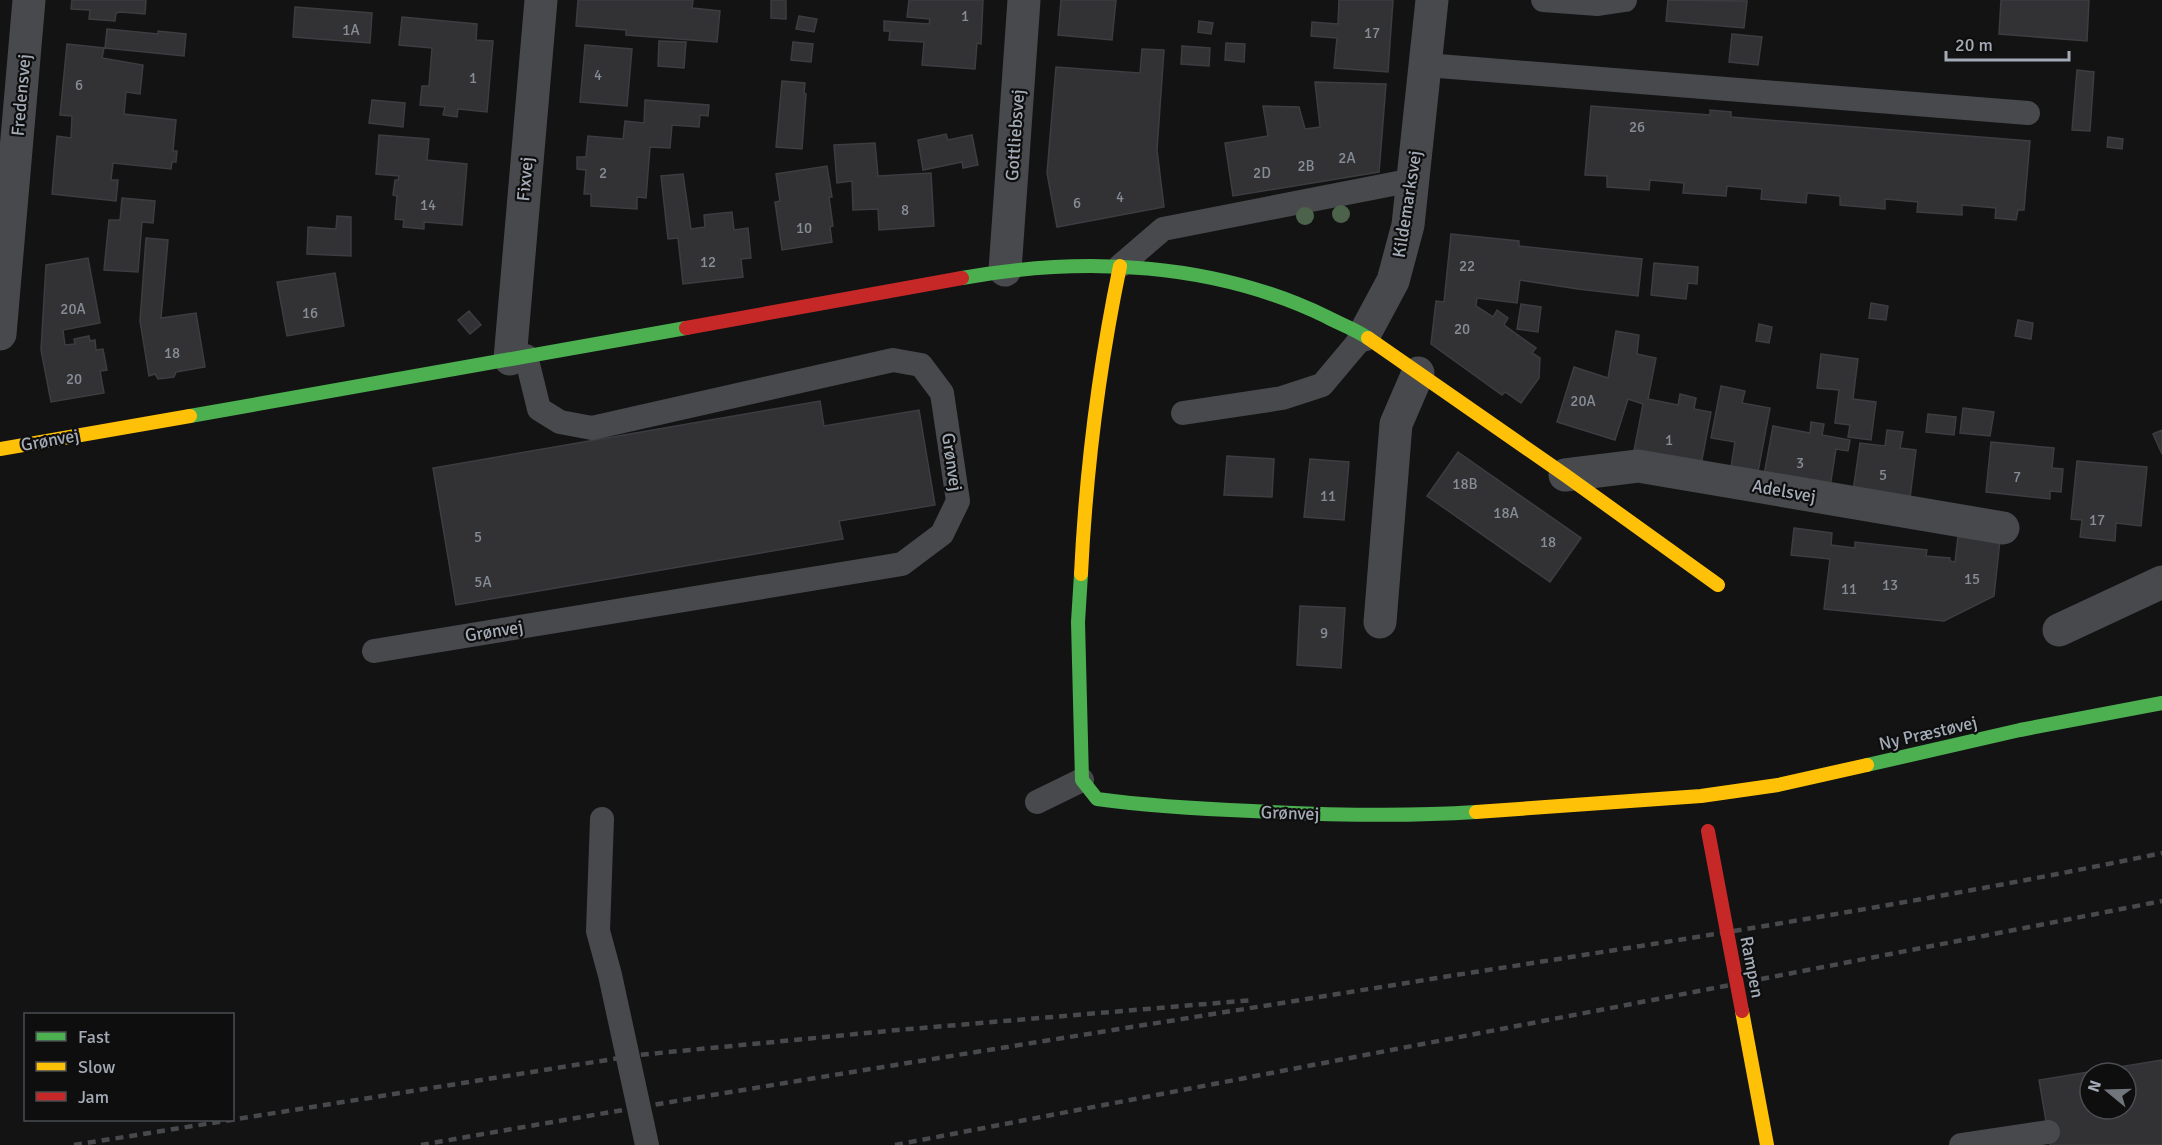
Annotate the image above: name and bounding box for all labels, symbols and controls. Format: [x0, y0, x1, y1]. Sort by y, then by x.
house number: 1 [961, 7, 969, 25]
house number: 1A [342, 21, 360, 39]
house number: 17 [1364, 24, 1380, 42]
scale bar [1946, 24, 2069, 62]
text: 20 m [1955, 34, 1993, 56]
street label: Fredensvej [6, 53, 36, 137]
house number: 4 [594, 66, 602, 84]
house number: 1 [469, 69, 477, 87]
house number: 6 [75, 76, 83, 94]
street label: Gottliebsvej [1001, 88, 1029, 182]
house number: 26 [1629, 118, 1645, 136]
house number: 2A [1338, 149, 1356, 167]
street label: Kildemarksvej [1388, 149, 1426, 259]
street label: Fixvej [512, 156, 538, 202]
house number: 2B [1297, 157, 1315, 175]
house number: 2 [599, 164, 607, 182]
house number: 2D [1253, 164, 1271, 182]
house number: 4 [1116, 188, 1124, 206]
house number: 6 [1073, 194, 1081, 212]
house number: 14 [420, 196, 436, 214]
house number: 8 [901, 201, 909, 219]
house number: 10 [796, 219, 812, 237]
house number: 12 [700, 253, 716, 271]
house number: 22 [1459, 257, 1475, 275]
house number: 20A [60, 300, 86, 318]
house number: 16 [302, 304, 318, 322]
house number: 20 [1454, 320, 1470, 338]
house number: 18 [164, 344, 180, 362]
house number: 20 [66, 370, 82, 388]
house number: 20A [1570, 392, 1596, 410]
street label: Grønvej [19, 424, 81, 456]
street label: Grønvej [937, 431, 967, 493]
house number: 1 [1665, 431, 1673, 449]
house number: 3 [1796, 454, 1804, 472]
house number: 5 [1879, 466, 1887, 484]
house number: 7 [2013, 468, 2021, 486]
house number: 18B [1452, 475, 1478, 493]
street label: Adelsvej [1750, 475, 1818, 507]
house number: 11 [1320, 487, 1336, 505]
house number: 18A [1493, 504, 1519, 522]
house number: 17 [2089, 511, 2105, 529]
house number: 5 [474, 528, 482, 546]
house number: 18 [1540, 533, 1556, 551]
house number: 15 [1964, 570, 1980, 588]
house number: 5A [474, 573, 492, 591]
house number: 13 [1882, 576, 1898, 594]
house number: 11 [1841, 580, 1857, 598]
street label: Grønvej [463, 616, 525, 646]
house number: 9 [1320, 624, 1328, 642]
street label: Ny Præstøvej [1877, 711, 1979, 755]
street label: Grønvej [1260, 801, 1320, 825]
street label: Rampen [1735, 934, 1769, 1000]
legend [24, 1013, 234, 1121]
text: Fast [78, 1026, 110, 1048]
text: Slow [78, 1056, 115, 1078]
north arrow [2078, 1061, 2138, 1121]
text: N [2083, 1078, 2106, 1095]
text: Jam [78, 1086, 109, 1108]

